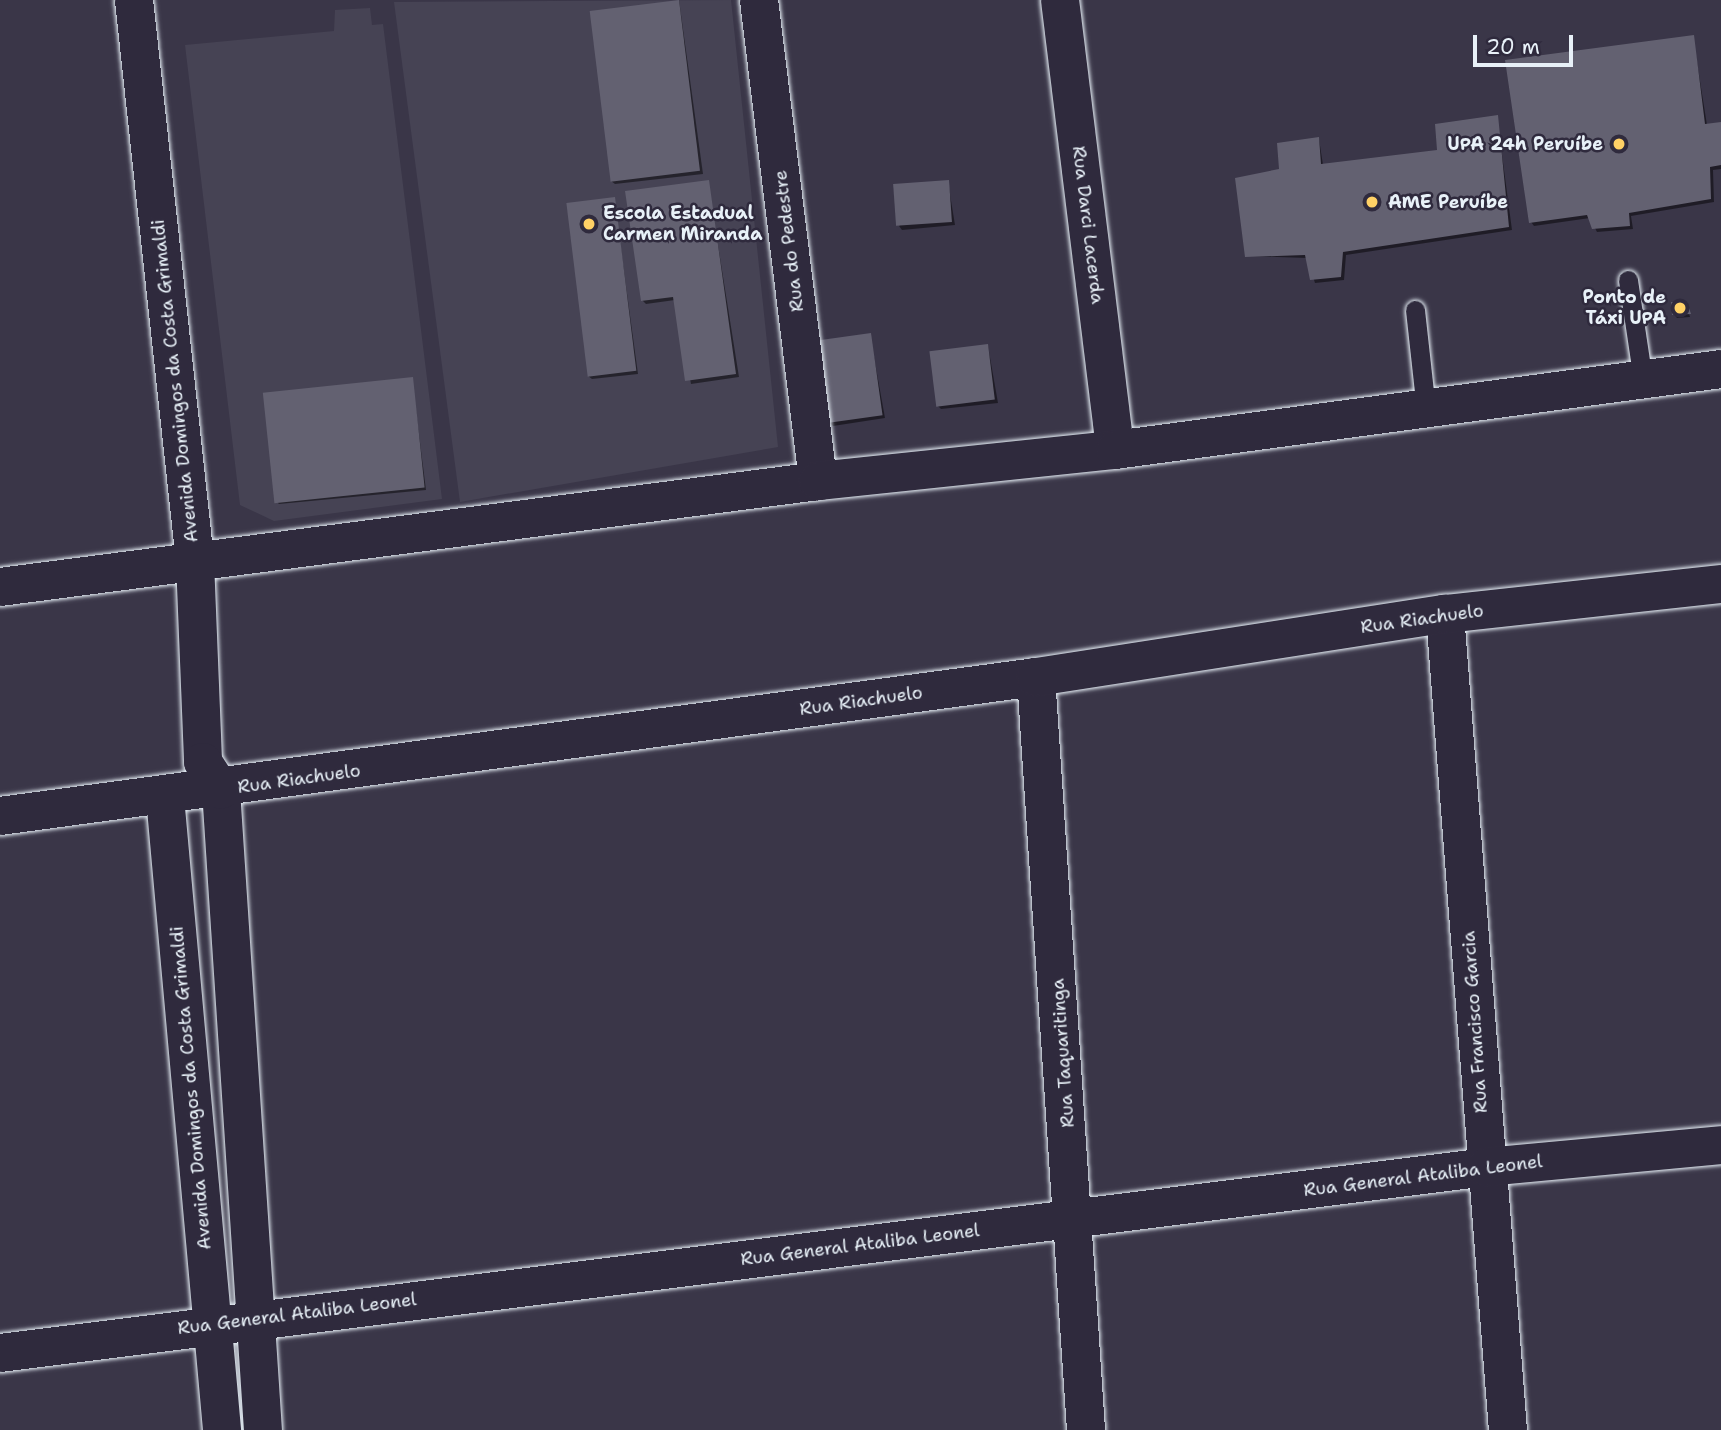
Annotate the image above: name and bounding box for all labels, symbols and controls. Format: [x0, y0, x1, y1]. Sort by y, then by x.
scale bar [1476, 21, 1576, 65]
text: 20 m [1486, 33, 1540, 61]
place label: UPA 24h Peruíbe [1447, 133, 1603, 155]
marker: UPA 24h Peruíbe [1609, 134, 1629, 154]
street label: Rua Darci Lacerda [1068, 145, 1108, 305]
street label: Rua do Pedestre [770, 169, 808, 313]
place label: AME Peruíbe [1388, 191, 1508, 213]
marker: AME Peruíbe [1362, 192, 1382, 212]
place label: Escola Estadual Carmen Miranda [603, 203, 762, 246]
marker: Escola Estadual Carmen Miranda [581, 216, 597, 232]
street label: Avenida Domingos da Costa Grimaldi [147, 218, 203, 544]
place label: Ponto de Táxi UPA [1582, 287, 1666, 330]
marker: Ponto de Táxi UPA [1672, 300, 1688, 316]
street label: Rua Riachuelo [1359, 600, 1485, 638]
street label: Rua Riachuelo [798, 682, 924, 720]
street label: Rua Riachuelo [236, 760, 362, 798]
street label: Avenida Domingos da Costa Grimaldi [166, 925, 216, 1251]
street label: Rua Francisco Garcia [1458, 930, 1492, 1114]
street label: Rua Taquaritinga [1047, 978, 1079, 1128]
street label: Rua General Ataliba Leonel [1302, 1151, 1544, 1201]
street label: Rua General Ataliba Leonel [739, 1220, 981, 1270]
street label: Rua General Ataliba Leonel [176, 1289, 418, 1339]

